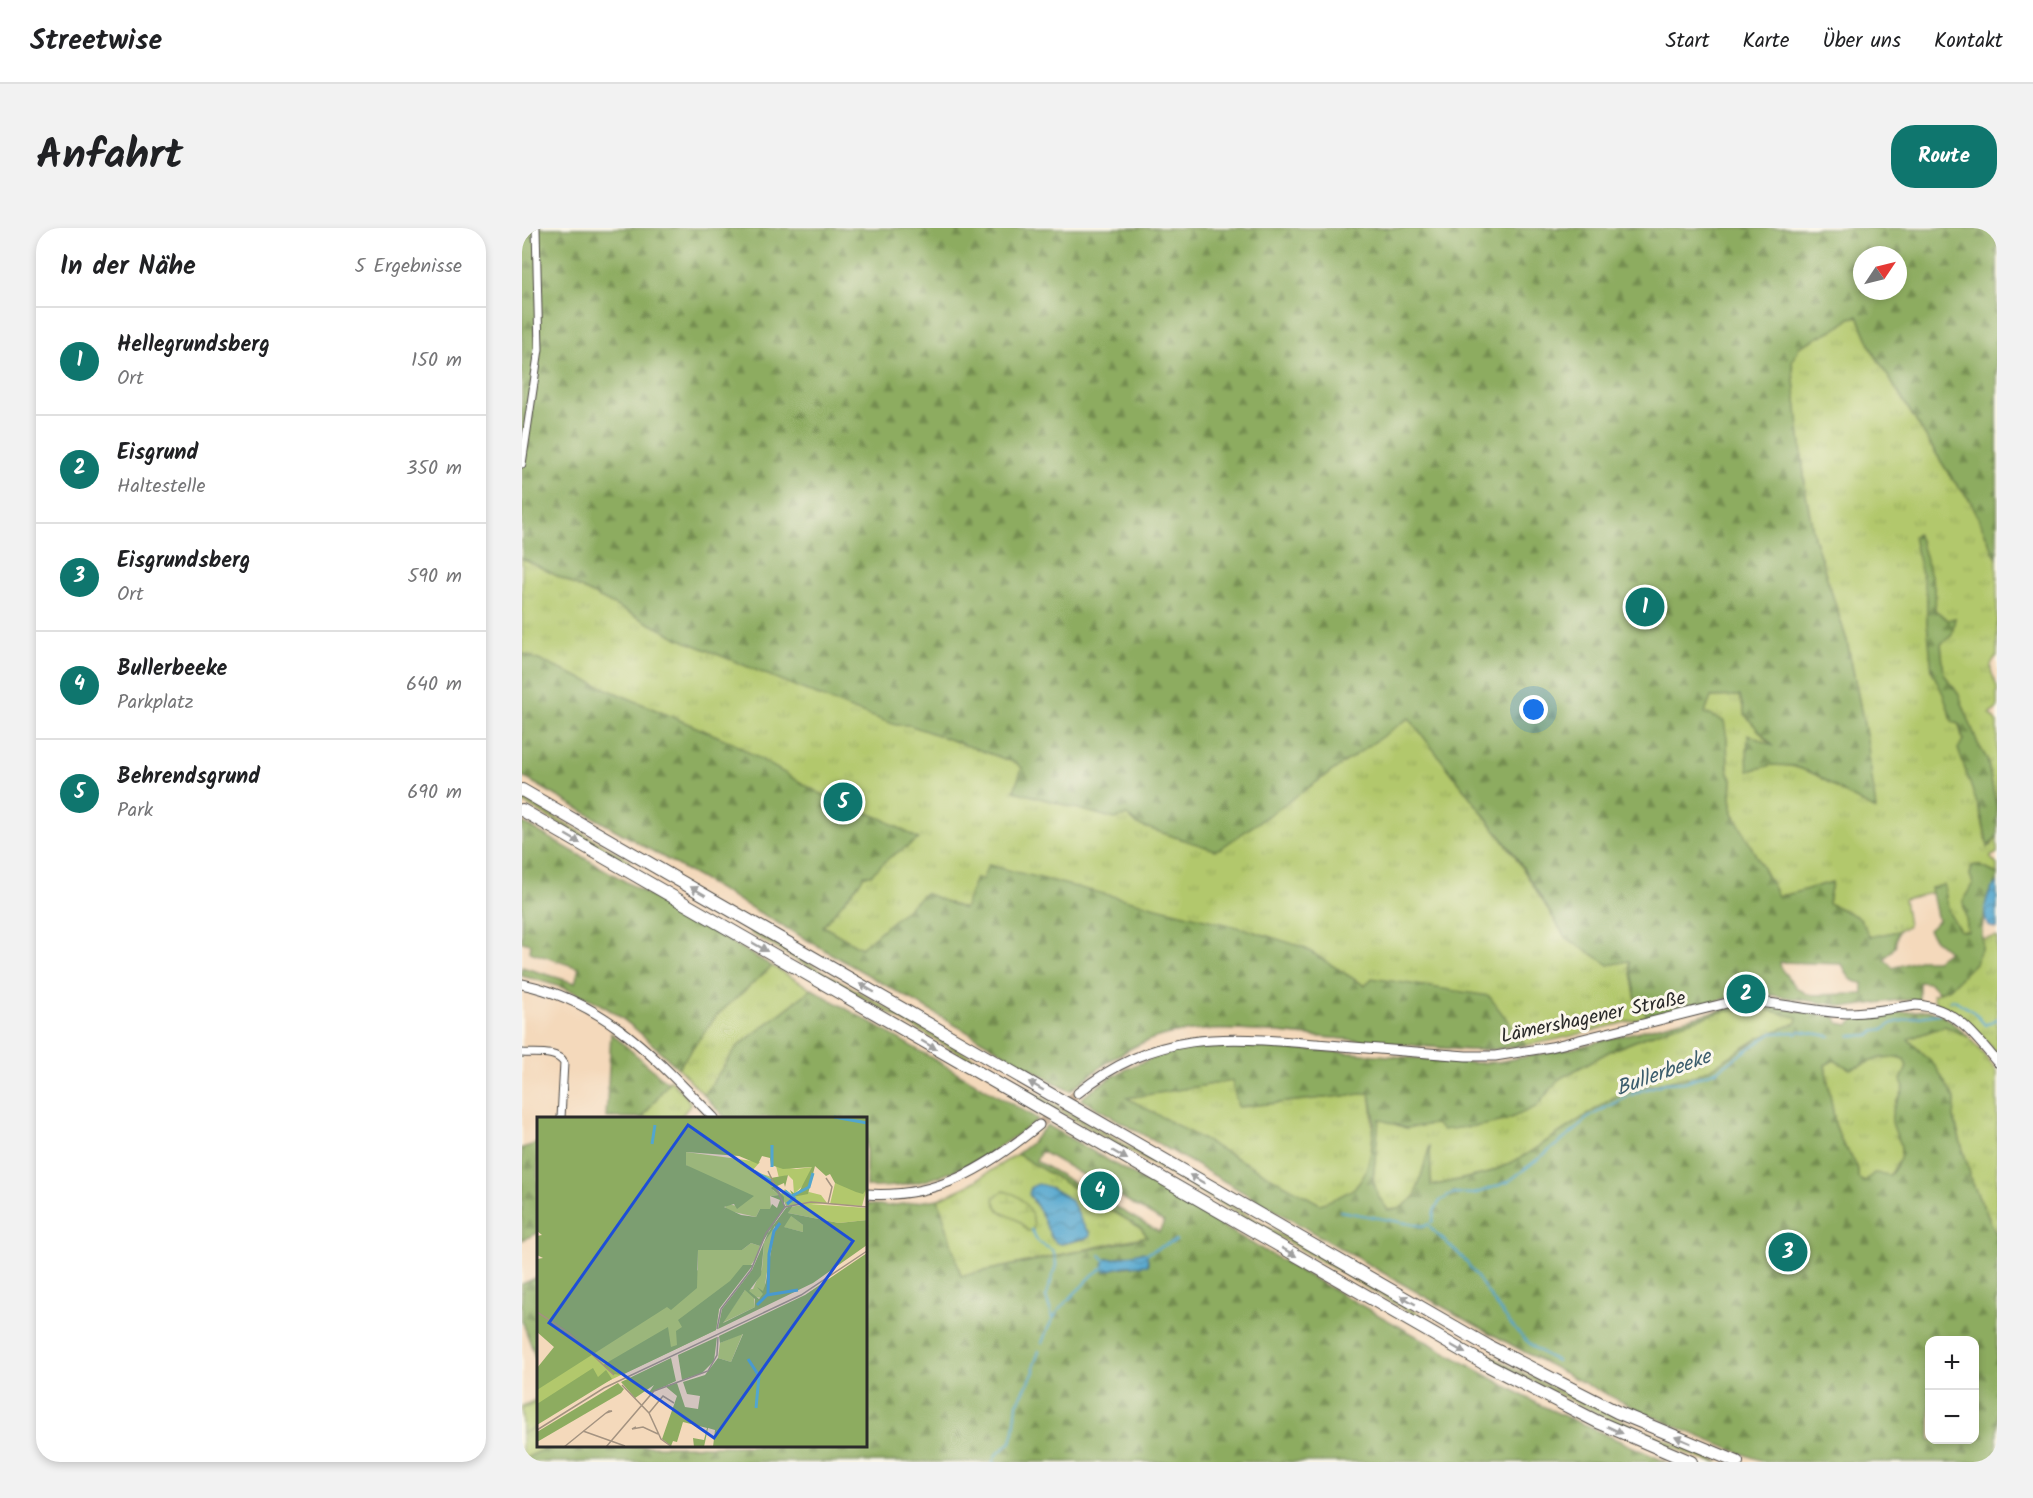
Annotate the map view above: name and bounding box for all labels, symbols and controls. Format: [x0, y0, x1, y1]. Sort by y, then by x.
text: Streetwise [30, 19, 162, 64]
text: Start [1665, 25, 1710, 58]
text: Karte [1743, 25, 1789, 58]
text: Über uns [1822, 25, 1901, 58]
text: Kontakt [1934, 25, 2003, 58]
text: Anfahrt [36, 123, 183, 190]
button: Route [1891, 125, 1997, 188]
text: In der Nähe [60, 246, 196, 288]
north arrow [1853, 246, 1907, 300]
text: 5 Ergebnisse [354, 251, 462, 283]
text: Hellegrundsberg [117, 328, 270, 363]
text: 1 [76, 345, 83, 377]
text: 150 m [411, 345, 462, 377]
text: Ort [117, 363, 144, 395]
text: Eisgrund [117, 436, 198, 471]
text: 2 [74, 453, 85, 485]
text: 350 m [406, 453, 462, 485]
text: Haltestelle [117, 471, 205, 503]
text: Eisgrundsberg [117, 544, 250, 579]
text: 3 [74, 561, 85, 593]
text: 590 m [408, 561, 462, 593]
text: Ort [117, 579, 144, 611]
pin: 1 [1626, 584, 1664, 629]
text: Bullerbeeke [117, 652, 227, 687]
text: 4 [74, 669, 85, 701]
text: 640 m [406, 669, 462, 701]
text: Parkplatz [117, 687, 194, 719]
your location [1519, 695, 1548, 724]
text: Behrendsgrund [117, 760, 260, 795]
text: 5 [74, 777, 85, 809]
text: 690 m [407, 777, 462, 809]
pin: 5 [824, 780, 862, 824]
text: Park [117, 795, 153, 827]
one-way arrow [565, 834, 581, 845]
one-way arrow [690, 886, 706, 897]
one-way arrow [752, 942, 769, 952]
pin: 2 [1726, 972, 1766, 1017]
one-way arrow [859, 983, 875, 994]
street label: Lämershagener Straße [1498, 983, 1689, 1053]
one-way arrow [921, 1039, 937, 1050]
water label: Bullerbeeke [1611, 1040, 1718, 1106]
one-way arrow [1028, 1080, 1044, 1091]
inset map [537, 1117, 867, 1447]
one-way arrow [1112, 1149, 1128, 1160]
pin: 4 [1080, 1168, 1120, 1214]
one-way arrow [1188, 1174, 1205, 1184]
pin: 3 [1768, 1230, 1808, 1274]
one-way arrow [1281, 1247, 1298, 1257]
one-way arrow [1400, 1295, 1416, 1306]
map controls [1925, 1336, 1979, 1444]
button: + [1925, 1336, 1979, 1390]
one-way arrow [1450, 1344, 1467, 1354]
button: − [1925, 1390, 1979, 1444]
one-way arrow [1606, 1425, 1623, 1434]
one-way arrow [1674, 1435, 1692, 1444]

